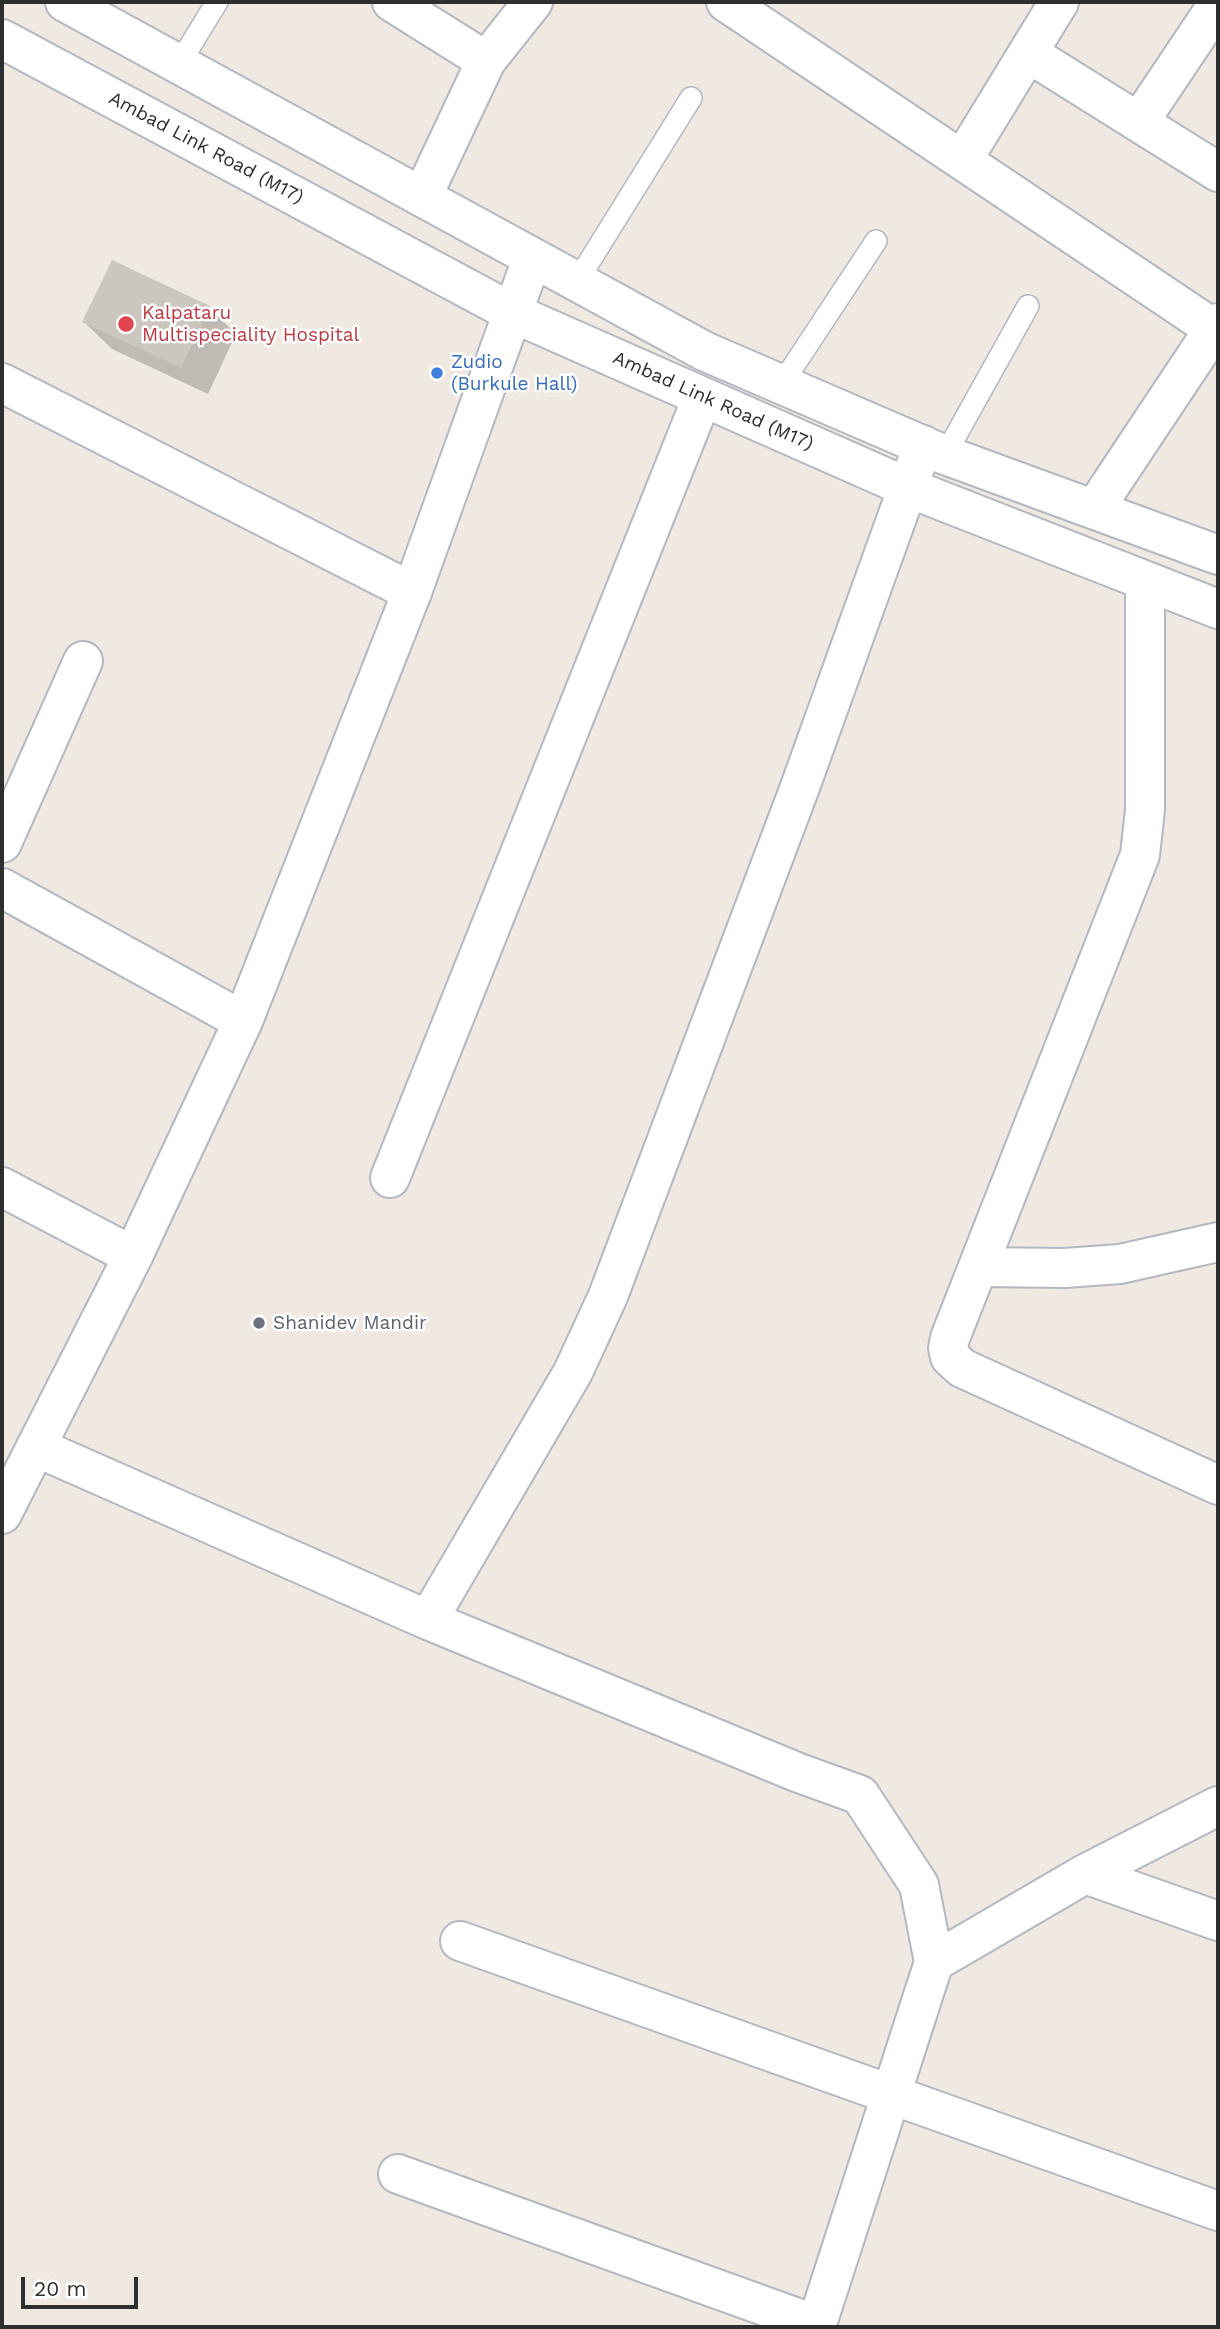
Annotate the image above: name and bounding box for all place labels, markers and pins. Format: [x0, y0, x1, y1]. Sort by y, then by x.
place label: Kalpataru Multispeciality Hospital [142, 302, 359, 346]
marker: Kalpataru Multispeciality Hospital [116, 314, 136, 334]
place label: Zudio (Burkule Hall) [451, 351, 578, 395]
marker: Zudio (Burkule Hall) [429, 365, 445, 381]
place label: Shanidev Mandir [273, 1312, 427, 1334]
marker: Shanidev Mandir [251, 1315, 267, 1331]

